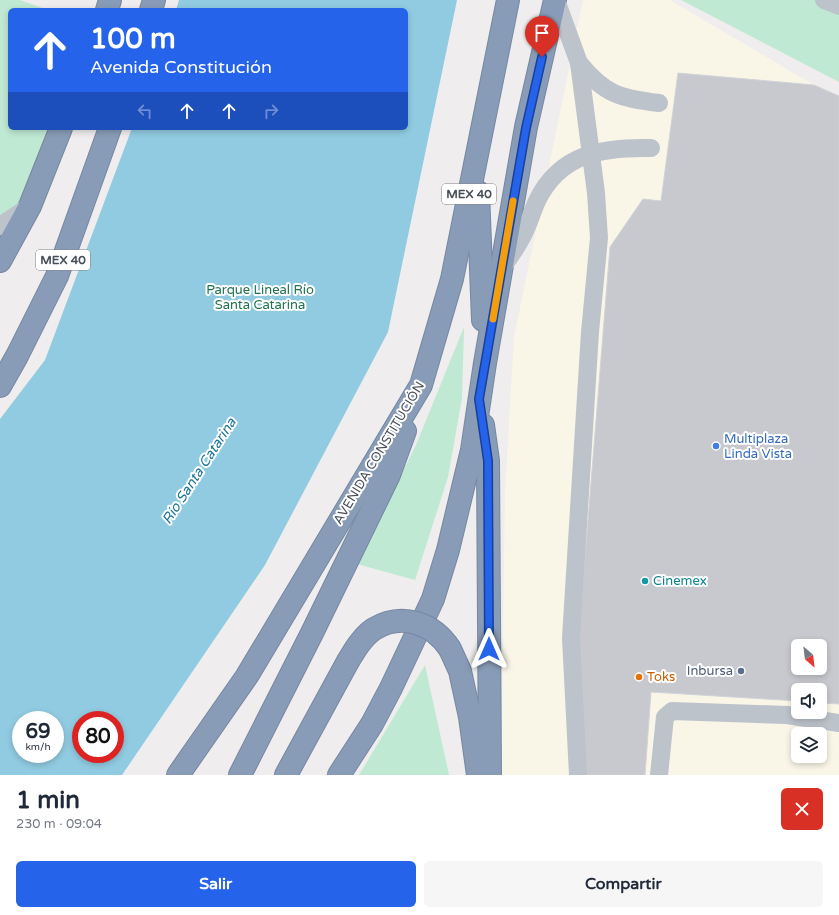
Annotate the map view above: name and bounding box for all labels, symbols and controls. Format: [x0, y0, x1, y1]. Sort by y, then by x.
pin [525, 16, 559, 57]
text: 100 m [90, 22, 176, 56]
icon: arrive [531, 22, 553, 44]
icon: ahead [24, 24, 76, 76]
text: Avenida Constitución [90, 56, 272, 78]
icon: left [134, 100, 156, 122]
icon: ahead [176, 100, 198, 122]
icon: ahead [218, 100, 240, 122]
icon: right [260, 100, 282, 122]
road number: MEX 40 [442, 184, 496, 204]
road number: MEX 40 [36, 250, 90, 270]
park label: Parque Lineal Río Santa Catarina [206, 282, 314, 313]
street label: AVENIDA CONSTITUCIÓN [330, 379, 428, 527]
water label: Río Santa Catarina [158, 414, 240, 527]
place label: Multiplaza Linda Vista [724, 431, 792, 462]
marker: Multiplaza Linda Vista [711, 441, 721, 451]
place label: Cinemex [653, 573, 707, 589]
marker: Cinemex [640, 576, 650, 586]
position arrow [468, 628, 510, 670]
north arrow [791, 639, 827, 675]
map controls [791, 639, 827, 763]
place label: Inbursa [687, 663, 733, 679]
marker: Inbursa [736, 666, 746, 676]
place label: Toks [647, 669, 675, 685]
marker: Toks [634, 672, 644, 682]
button: sound [791, 683, 827, 719]
speed limit sign: 80 [72, 711, 124, 763]
text: 69 [25, 720, 51, 744]
button: layers [791, 727, 827, 763]
text: km/h [25, 741, 51, 753]
text: 1 min [16, 786, 80, 815]
button: close [781, 788, 823, 830]
text: 230 m · 09:04 [16, 816, 102, 832]
button: Salir [16, 861, 416, 907]
button: Compartir [424, 861, 823, 907]

